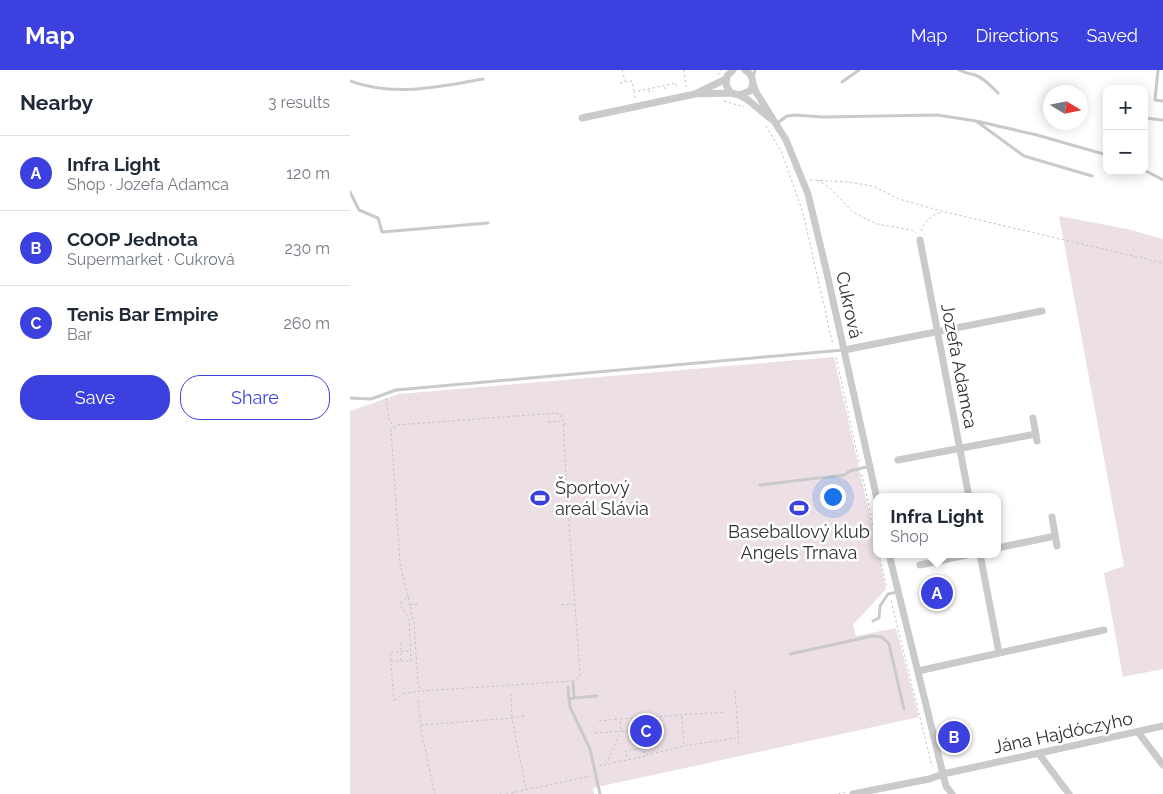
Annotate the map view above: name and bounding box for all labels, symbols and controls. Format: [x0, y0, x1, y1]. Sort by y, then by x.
text: Map [25, 21, 75, 50]
text: Map [911, 25, 947, 46]
text: Directions [975, 25, 1059, 46]
text: Saved [1087, 25, 1138, 46]
north arrow [1043, 85, 1088, 130]
map controls [1103, 85, 1148, 175]
button: + [1103, 85, 1148, 130]
text: Nearby [20, 90, 93, 115]
text: 3 results [268, 93, 330, 112]
button: − [1103, 130, 1148, 175]
text: Infra Light [67, 153, 160, 175]
text: A [31, 164, 41, 183]
text: 120 m [286, 164, 330, 183]
text: Shop · Jozefa Adamca [67, 175, 229, 194]
text: COOP Jednota [67, 228, 198, 250]
text: B [31, 239, 41, 258]
text: 230 m [285, 239, 330, 258]
text: Supermarket · Cukrová [67, 250, 235, 269]
street label: Cukrová [832, 269, 867, 340]
street label: Jozefa Adamca [937, 302, 982, 430]
text: Tenis Bar Empire [67, 303, 218, 325]
text: C [31, 314, 41, 333]
text: 260 m [283, 314, 330, 333]
text: Bar [67, 325, 92, 344]
button: Save [20, 375, 170, 420]
button: Share [180, 375, 330, 420]
place label: Športový areál Slávia [555, 476, 649, 519]
your location [820, 484, 846, 510]
sports icon: Športový areál Slávia [529, 487, 551, 509]
popup [873, 493, 1001, 558]
sports icon: Baseballový klub Angels Trnava [788, 497, 810, 519]
text: Infra Light [890, 505, 984, 527]
place label: Baseballový klub Angels Trnava [728, 521, 870, 563]
text: Shop [890, 527, 929, 546]
pin: A [921, 574, 953, 612]
street label: Jána Hajdóczyho [991, 707, 1135, 758]
pin: C [630, 712, 662, 750]
pin: B [938, 718, 970, 756]

